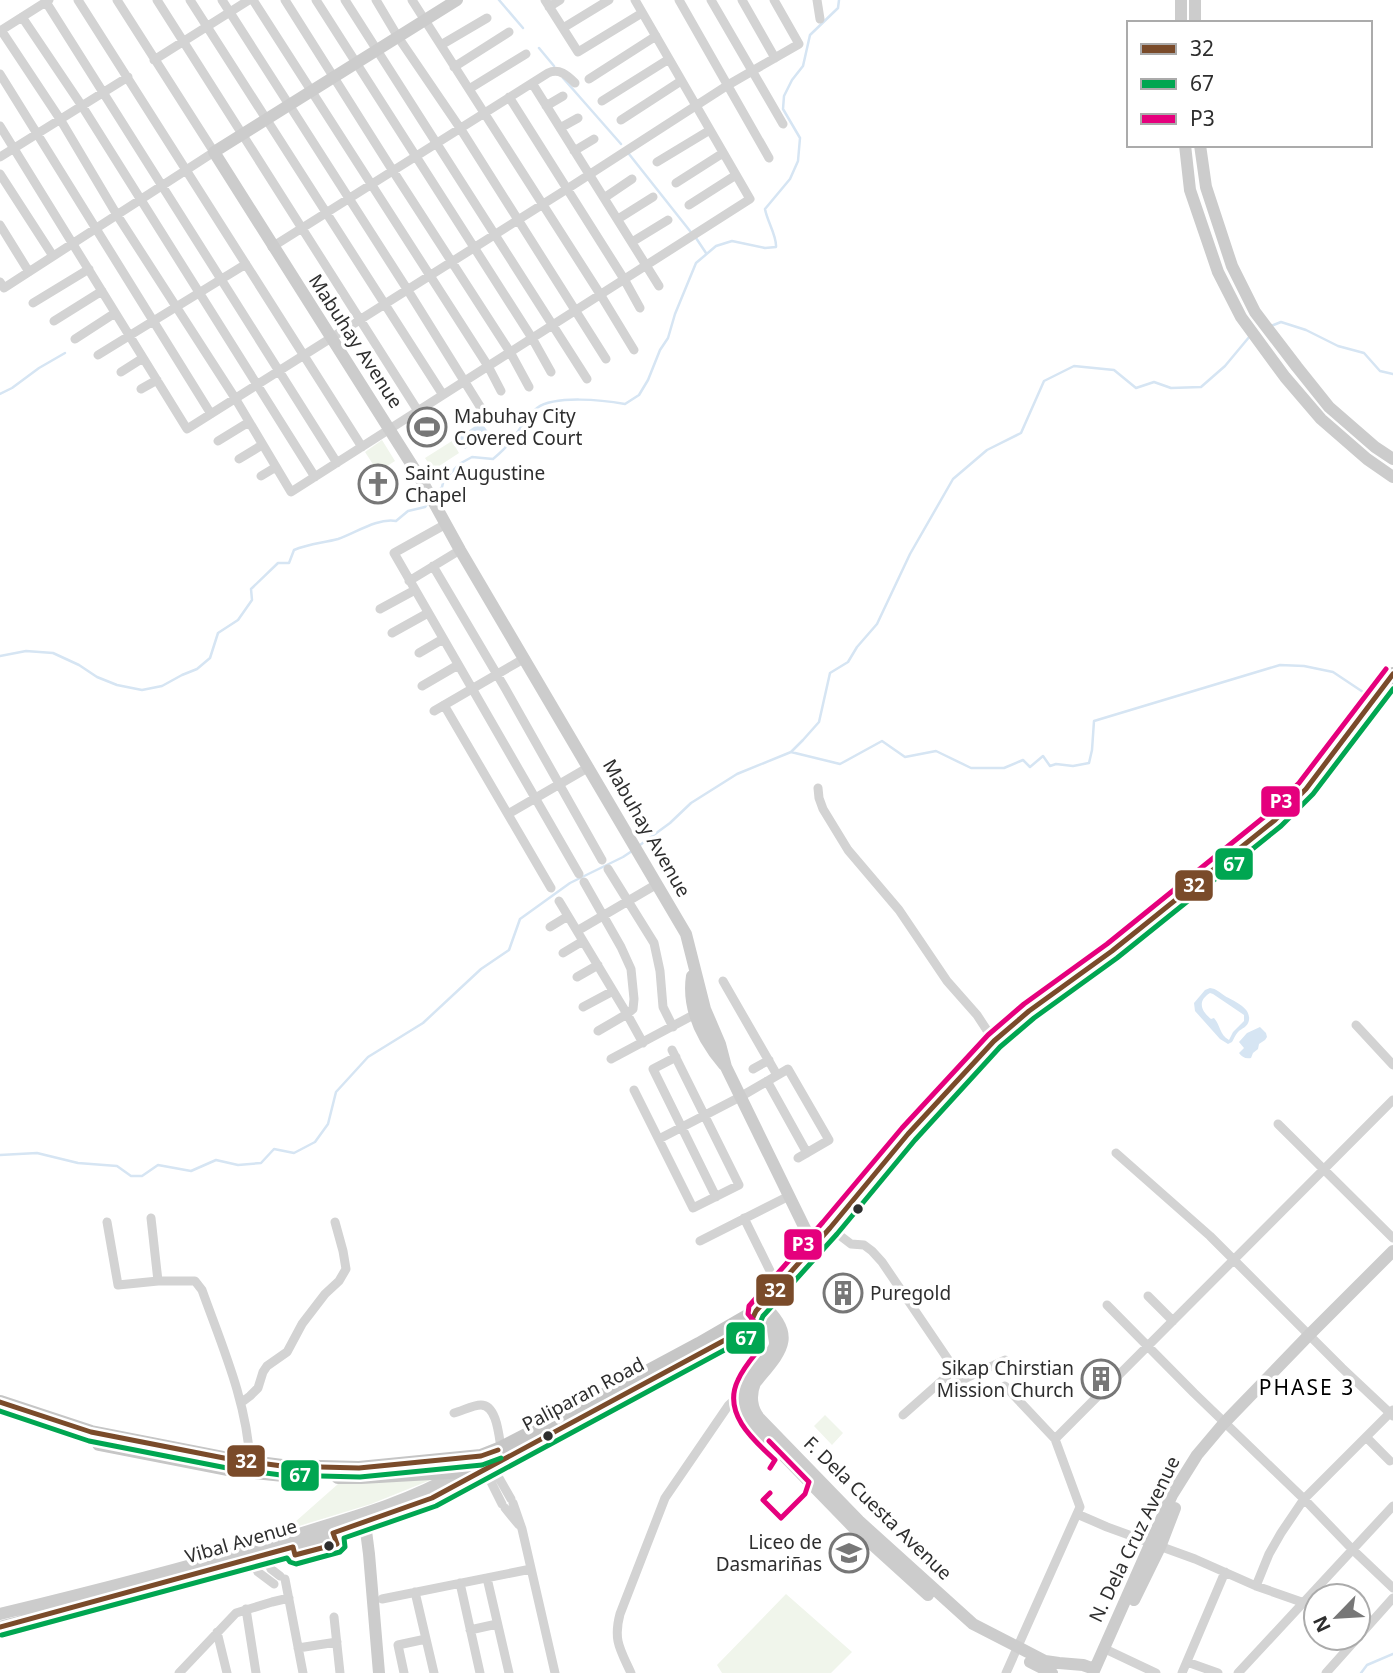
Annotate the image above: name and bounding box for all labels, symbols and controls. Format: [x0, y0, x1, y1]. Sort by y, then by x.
legend [1127, 21, 1372, 147]
text: 32 [1190, 34, 1214, 62]
text: 67 [1190, 69, 1214, 97]
text: P3 [1190, 104, 1215, 132]
street label: Mabuhay Avenue [303, 269, 409, 413]
place label: Mabuhay City Covered Court [454, 403, 582, 451]
sports icon: Mabuhay City Covered Court [406, 406, 448, 448]
place label: Saint Augustine Chapel [405, 460, 545, 508]
church icon: Saint Augustine Chapel [357, 463, 399, 505]
street label: Mabuhay Avenue [597, 754, 697, 902]
line badge: P3 [1260, 785, 1301, 818]
text: P3 [1270, 788, 1292, 814]
line badge: 67 [1214, 847, 1254, 881]
text: 67 [1223, 851, 1245, 877]
line badge: 32 [1174, 869, 1214, 902]
text: 32 [1183, 872, 1205, 898]
unlabelled marker [851, 1202, 865, 1216]
line badge: P3 [783, 1228, 823, 1261]
text: P3 [792, 1231, 814, 1257]
building icon: Puregold [822, 1272, 864, 1314]
line badge: 32 [755, 1273, 795, 1307]
text: 32 [764, 1277, 786, 1303]
place label: Puregold [870, 1280, 951, 1306]
line badge: 67 [725, 1321, 766, 1355]
text: 67 [735, 1325, 757, 1351]
street label: Paliparan Road [517, 1351, 649, 1437]
place label: Sikap Chirstian Mission Church [937, 1355, 1074, 1403]
building icon: Sikap Chirstian Mission Church [1080, 1358, 1122, 1400]
district label: PHASE 3 [1259, 1373, 1355, 1401]
unlabelled marker [541, 1429, 555, 1443]
street label: F. Dela Cuesta Avenue [798, 1430, 958, 1586]
line badge: 32 [226, 1444, 266, 1478]
text: 32 [235, 1448, 257, 1474]
street label: N. Dela Cruz Avenue [1082, 1452, 1186, 1626]
line badge: 67 [280, 1459, 320, 1492]
text: 67 [289, 1462, 311, 1488]
street label: Vibal Avenue [182, 1513, 300, 1569]
place label: Liceo de Dasmariñas [716, 1529, 822, 1577]
school or university icon: Liceo de Dasmariñas [828, 1532, 870, 1574]
unlabelled marker [322, 1539, 336, 1553]
north arrow [1302, 1582, 1372, 1652]
text: N [1307, 1612, 1337, 1637]

